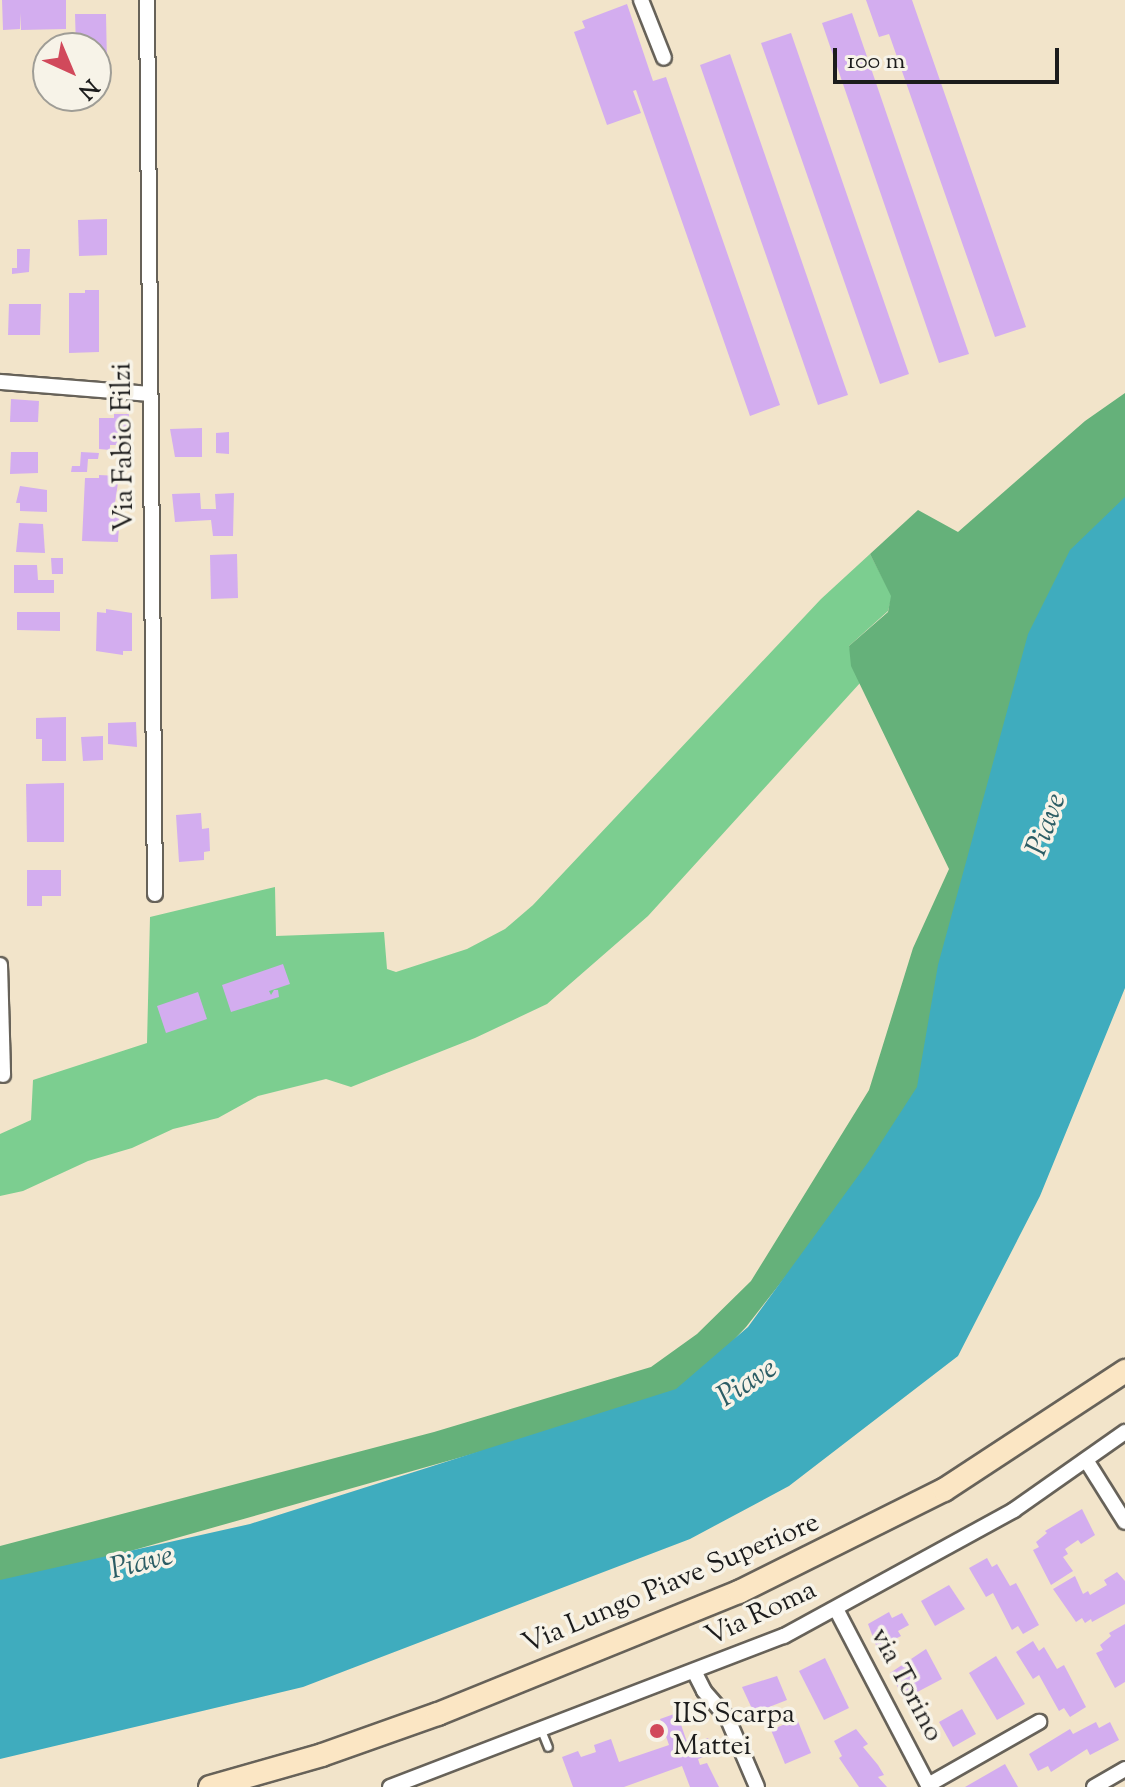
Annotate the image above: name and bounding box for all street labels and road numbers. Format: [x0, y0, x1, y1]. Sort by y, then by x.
street label: Via Fabio Filzi [106, 362, 142, 532]
street label: Via Lungo Piave Superiore [518, 1506, 824, 1662]
street label: Via Roma [700, 1574, 822, 1654]
street label: via Torino [862, 1622, 950, 1748]

